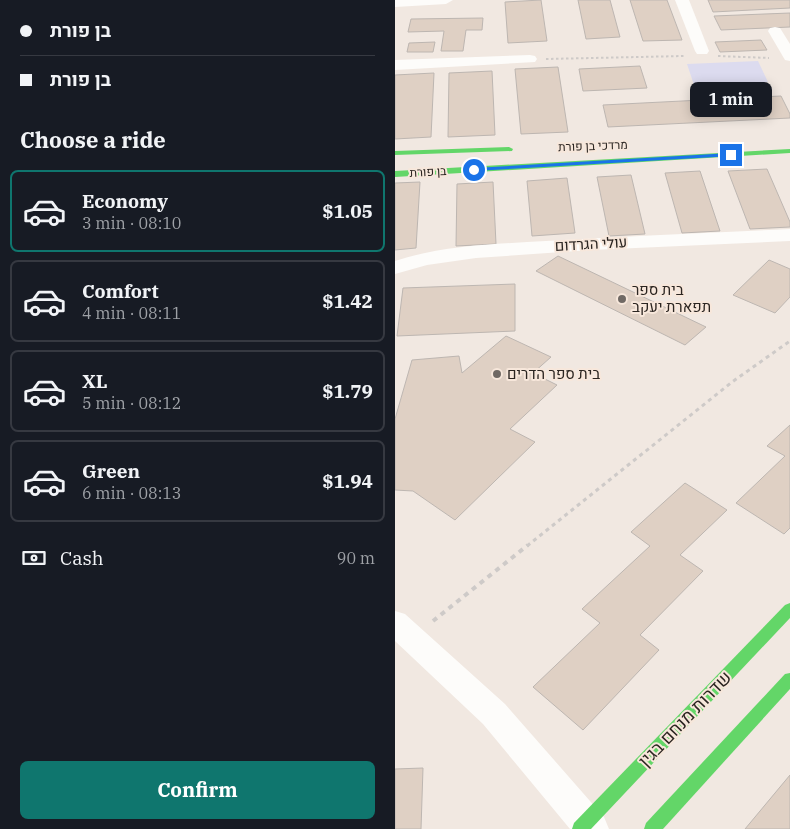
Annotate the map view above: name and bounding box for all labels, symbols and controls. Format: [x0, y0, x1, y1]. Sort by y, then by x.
text: בן פורת [50, 18, 111, 42]
text: בן פורת [50, 67, 111, 91]
callout: 1 min [690, 82, 772, 118]
text: 1 min [709, 89, 753, 109]
text: Choose a ride [20, 125, 166, 154]
street label: מרדכי בן פורת [558, 137, 628, 154]
route end [720, 144, 742, 166]
route start [463, 159, 485, 181]
street label: בן פורת [409, 163, 448, 180]
icon: car [22, 189, 67, 234]
text: Economy [82, 189, 168, 213]
text: $1.05 [322, 199, 373, 223]
text: 3 min · 08:10 [82, 213, 181, 233]
street label: עולי הגרדום [554, 232, 628, 255]
icon: car [22, 279, 67, 324]
text: Comfort [82, 279, 159, 303]
place label: בית ספר תפארת יעקב [632, 280, 711, 316]
text: $1.42 [322, 289, 373, 313]
marker: בית ספר תפארת יעקב [616, 293, 628, 305]
text: 4 min · 08:11 [82, 303, 181, 323]
place label: בית ספר הדרים [507, 364, 600, 383]
marker: בית ספר הדרים [491, 368, 503, 380]
icon: car [22, 369, 67, 414]
text: XL [82, 369, 108, 393]
text: $1.79 [322, 379, 373, 403]
text: 5 min · 08:12 [82, 393, 181, 413]
icon: car [22, 459, 67, 504]
text: Green [82, 459, 140, 483]
text: $1.94 [322, 469, 373, 493]
text: 6 min · 08:13 [82, 483, 181, 503]
icon: cash [20, 544, 48, 572]
text: Cash [60, 546, 104, 570]
text: 90 m [337, 548, 375, 568]
street label: שדרות מנחם בגין [633, 666, 736, 772]
button: Confirm [20, 761, 375, 819]

